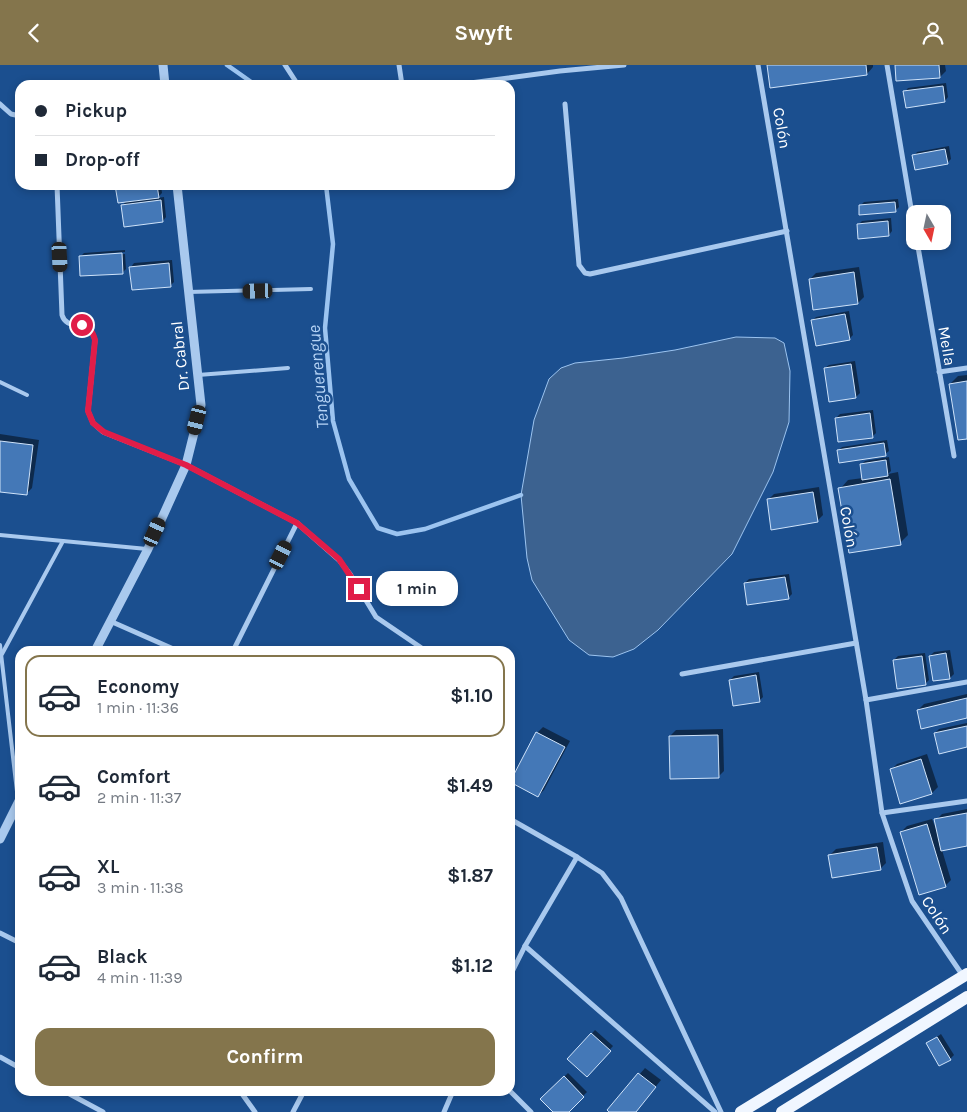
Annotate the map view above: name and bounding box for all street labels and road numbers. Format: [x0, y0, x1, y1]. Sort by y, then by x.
street label: Colón [769, 106, 795, 150]
street label: Dr. Cabral [167, 320, 193, 392]
street label: Mella [934, 325, 960, 367]
street label: Colón [836, 505, 862, 549]
street label: Colón [918, 892, 956, 938]

